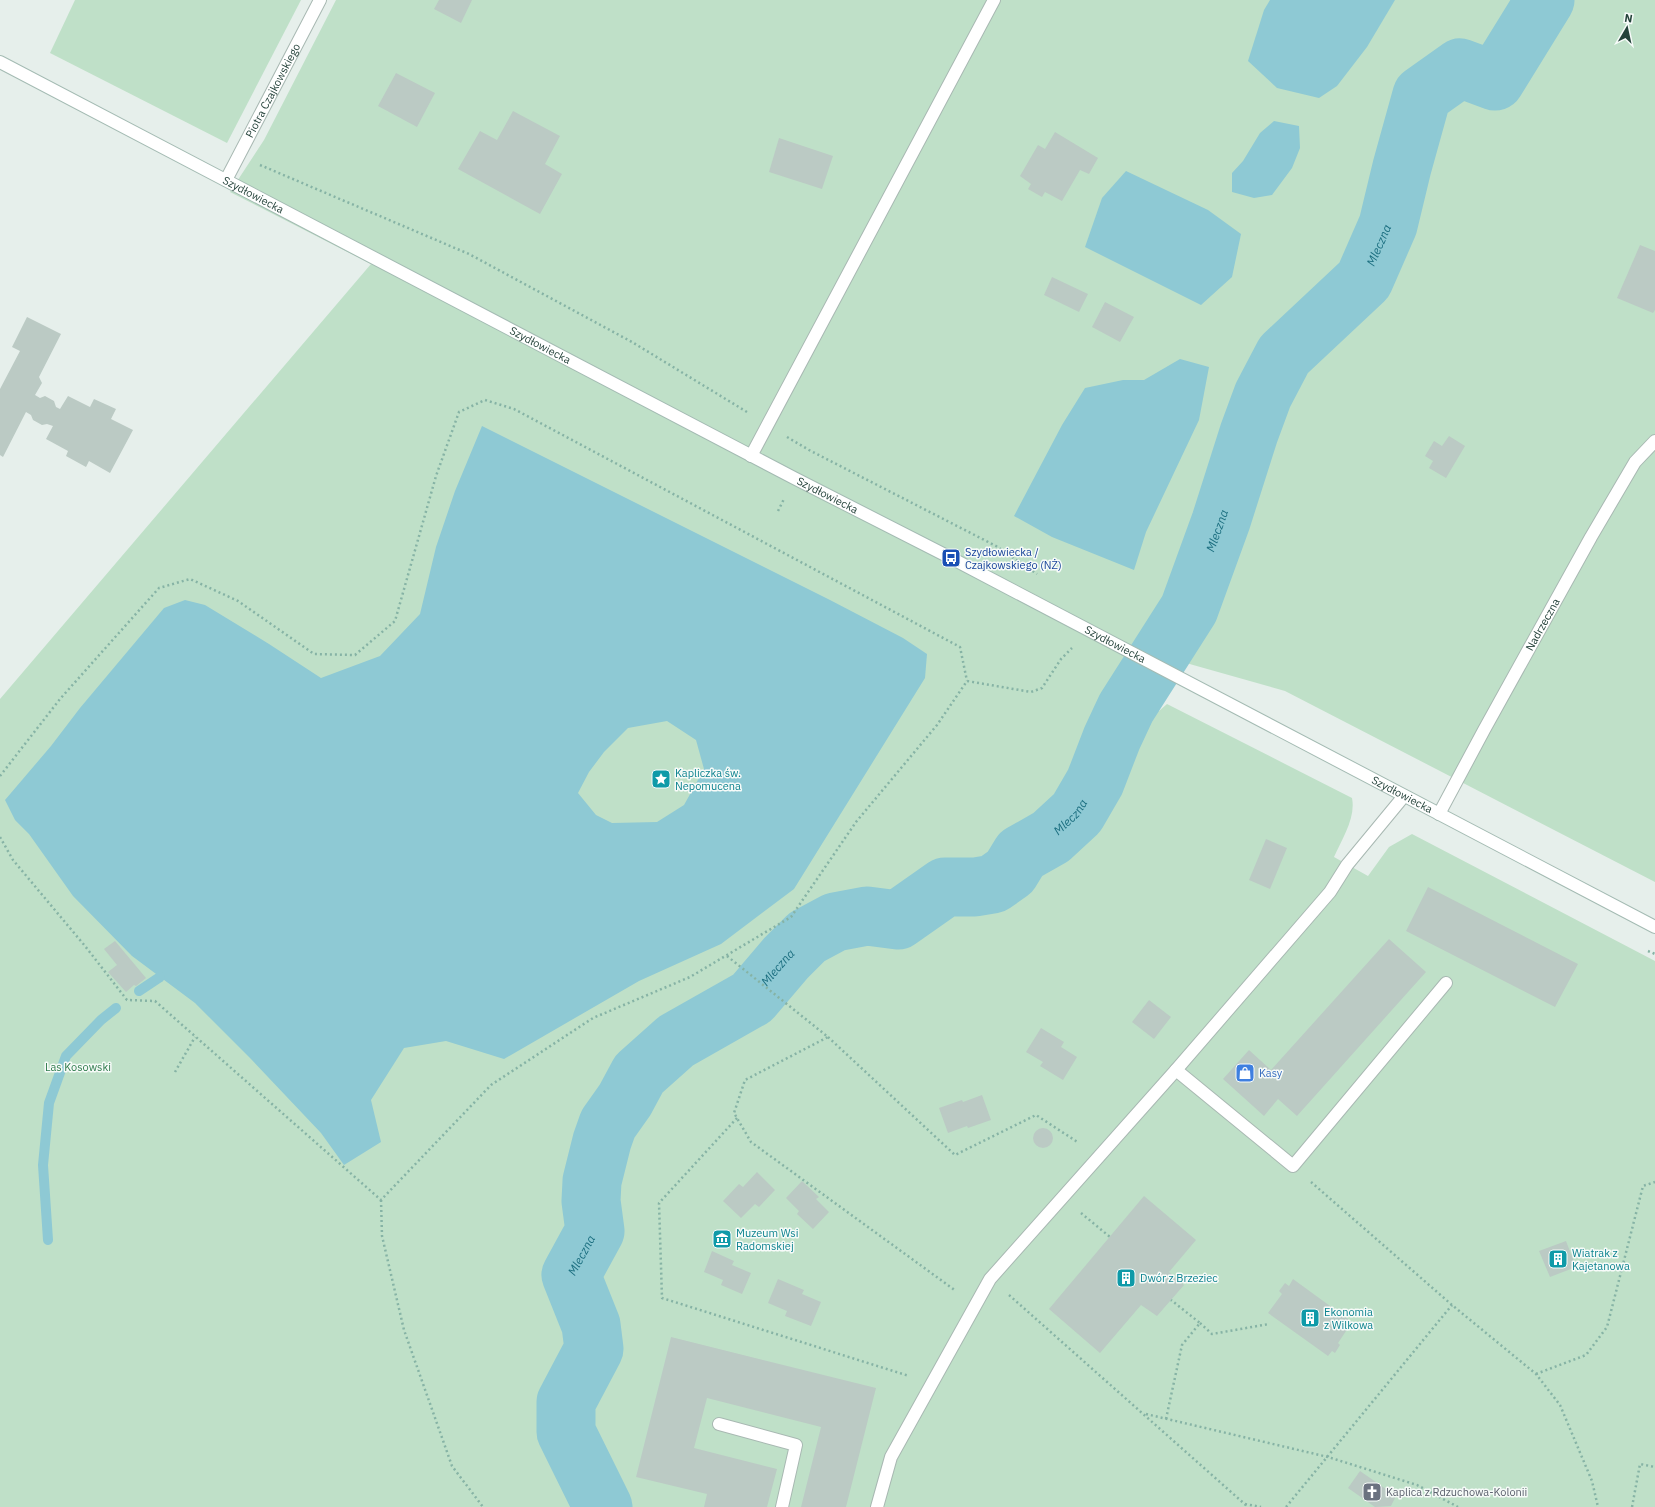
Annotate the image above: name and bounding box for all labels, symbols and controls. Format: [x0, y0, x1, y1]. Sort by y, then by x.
north arrow [1607, 8, 1647, 48]
text: N [1624, 11, 1634, 26]
street label: Piotra Czajkowskiego [242, 41, 303, 140]
street label: Szydłowiecka [220, 173, 286, 217]
water label: Mleczna [1363, 222, 1394, 268]
street label: Szydłowiecka [507, 323, 573, 367]
street label: Szydłowiecka [795, 474, 861, 517]
water label: Mleczna [1202, 508, 1231, 554]
place label: Szydłowiecka / Czajkowskiego (NŻ) [965, 545, 1062, 572]
bus stop icon: Szydłowiecka / Czajkowskiego (NŻ) [940, 547, 962, 569]
street label: Nadrzeczna [1522, 596, 1563, 653]
street label: Szydłowiecka [1082, 622, 1148, 666]
place label: Kapliczka św. Nepomucena [675, 766, 741, 793]
place icon: Kapliczka św. Nepomucena [650, 768, 672, 790]
street label: Szydłowiecka [1369, 773, 1435, 816]
water label: Mleczna [1050, 796, 1090, 838]
water label: Mleczna [758, 946, 798, 989]
park label: Las Kosowski [45, 1060, 111, 1074]
shop icon: Kasy [1234, 1062, 1256, 1084]
place label: Kasy [1259, 1066, 1283, 1080]
place label: Muzeum Wsi Radomskiej [736, 1226, 798, 1253]
museum icon: Muzeum Wsi Radomskiej [711, 1228, 733, 1250]
water label: Mleczna [564, 1232, 598, 1278]
place label: Wiatrak z Kajetanowa [1572, 1246, 1630, 1273]
building icon: Wiatrak z Kajetanowa [1547, 1248, 1569, 1270]
building icon: Dwór z Brzeziec [1115, 1267, 1137, 1289]
place label: Dwór z Brzeziec [1140, 1271, 1218, 1285]
place label: Ekonomia z Wilkowa [1324, 1305, 1373, 1332]
building icon: Ekonomia z Wilkowa [1299, 1307, 1321, 1329]
church icon: Kaplica z Rdzuchowa-Kolonii [1361, 1481, 1383, 1503]
place label: Kaplica z Rdzuchowa-Kolonii [1386, 1485, 1527, 1499]

